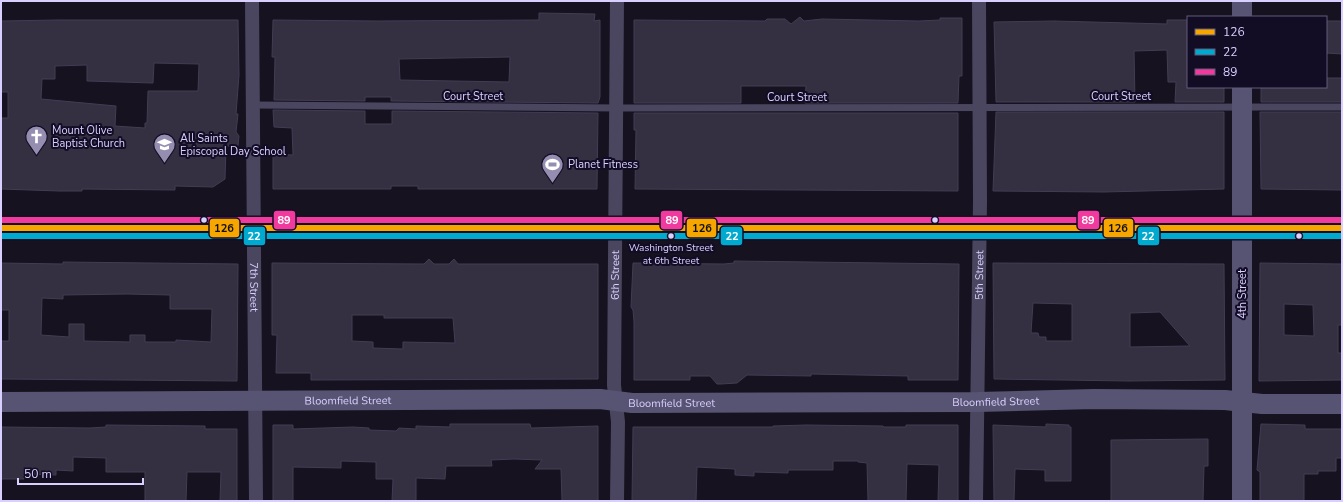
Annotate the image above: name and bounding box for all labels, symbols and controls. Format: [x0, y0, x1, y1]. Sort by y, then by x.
legend [1187, 16, 1327, 88]
text: 126 [1223, 24, 1245, 40]
text: 22 [1223, 44, 1237, 60]
text: 89 [1223, 64, 1237, 80]
street label: Court Street [443, 89, 503, 104]
street label: Court Street [1091, 89, 1151, 104]
street label: Court Street [767, 90, 827, 105]
church icon: Mount Olive Baptist Church [23, 123, 49, 156]
place label: Mount Olive Baptist Church [52, 123, 125, 151]
school or university icon: All Saints Episcopal Day School [151, 131, 177, 164]
place label: All Saints Episcopal Day School [180, 131, 287, 159]
sports icon: Planet Fitness [539, 151, 565, 184]
place label: Planet Fitness [568, 157, 638, 172]
line badge: 89 [273, 210, 296, 230]
line badge: 89 [660, 210, 683, 230]
line badge: 89 [1077, 210, 1100, 230]
text: 89 [277, 213, 291, 228]
text: 89 [665, 213, 679, 228]
text: 89 [1081, 213, 1095, 228]
unlabelled marker [199, 215, 209, 225]
unlabelled marker [930, 215, 940, 225]
line badge: 126 [209, 218, 240, 238]
line badge: 126 [686, 218, 717, 238]
line badge: 126 [1103, 218, 1134, 238]
text: 126 [214, 221, 234, 236]
text: 126 [692, 221, 712, 236]
text: 126 [1108, 221, 1128, 236]
line badge: 22 [243, 226, 266, 246]
line badge: 22 [720, 226, 743, 246]
line badge: 22 [1137, 226, 1160, 246]
text: 22 [247, 229, 261, 244]
text: 22 [725, 229, 739, 244]
text: 22 [1141, 229, 1155, 244]
marker: Washington Street at 6th Street [666, 231, 676, 241]
unlabelled marker [1294, 231, 1304, 241]
place label: Washington Street at 6th Street [629, 241, 714, 268]
street label: 6th Street [607, 250, 623, 300]
street label: 5th Street [971, 250, 987, 300]
street label: 7th Street [247, 262, 262, 312]
street label: 4th Street [1235, 269, 1250, 319]
street label: Bloomfield Street [305, 393, 392, 408]
street label: Bloomfield Street [952, 393, 1039, 410]
street label: Bloomfield Street [628, 395, 715, 411]
scale bar [18, 460, 143, 486]
text: 50 m [24, 466, 52, 482]

